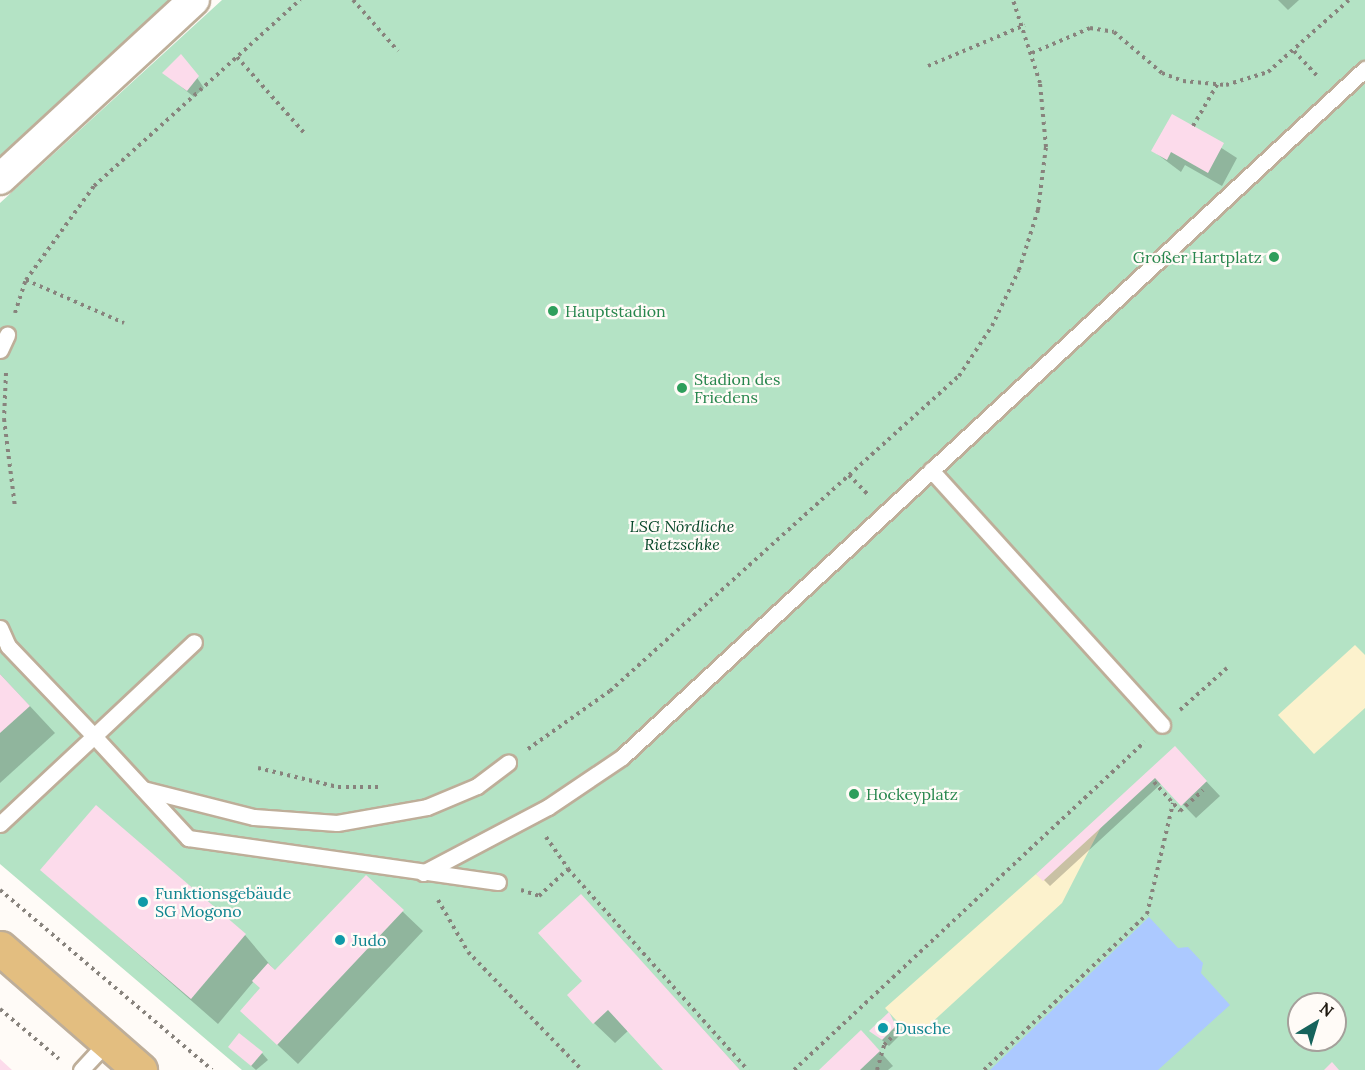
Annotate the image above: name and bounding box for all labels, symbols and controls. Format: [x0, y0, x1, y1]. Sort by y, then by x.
place label: Großer Hartplatz [1133, 247, 1262, 267]
marker: Großer Hartplatz [1267, 250, 1281, 264]
place label: Hauptstadion [565, 301, 666, 321]
marker: Hauptstadion [546, 304, 560, 318]
place label: Stadion des Friedens [694, 369, 780, 407]
marker: Stadion des Friedens [675, 381, 689, 395]
park label: LSG Nördliche Rietzschke [630, 516, 734, 554]
place label: Hockeyplatz [866, 784, 958, 804]
marker: Hockeyplatz [847, 787, 861, 801]
place label: Funktionsgebäude SG Mogono [155, 883, 291, 921]
marker: Funktionsgebäude SG Mogono [136, 895, 150, 909]
place label: Judo [352, 930, 386, 950]
marker: Judo [333, 933, 347, 947]
north arrow [1287, 992, 1347, 1052]
text: N [1316, 998, 1338, 1021]
place label: Dusche [895, 1018, 951, 1038]
marker: Dusche [876, 1021, 890, 1035]

